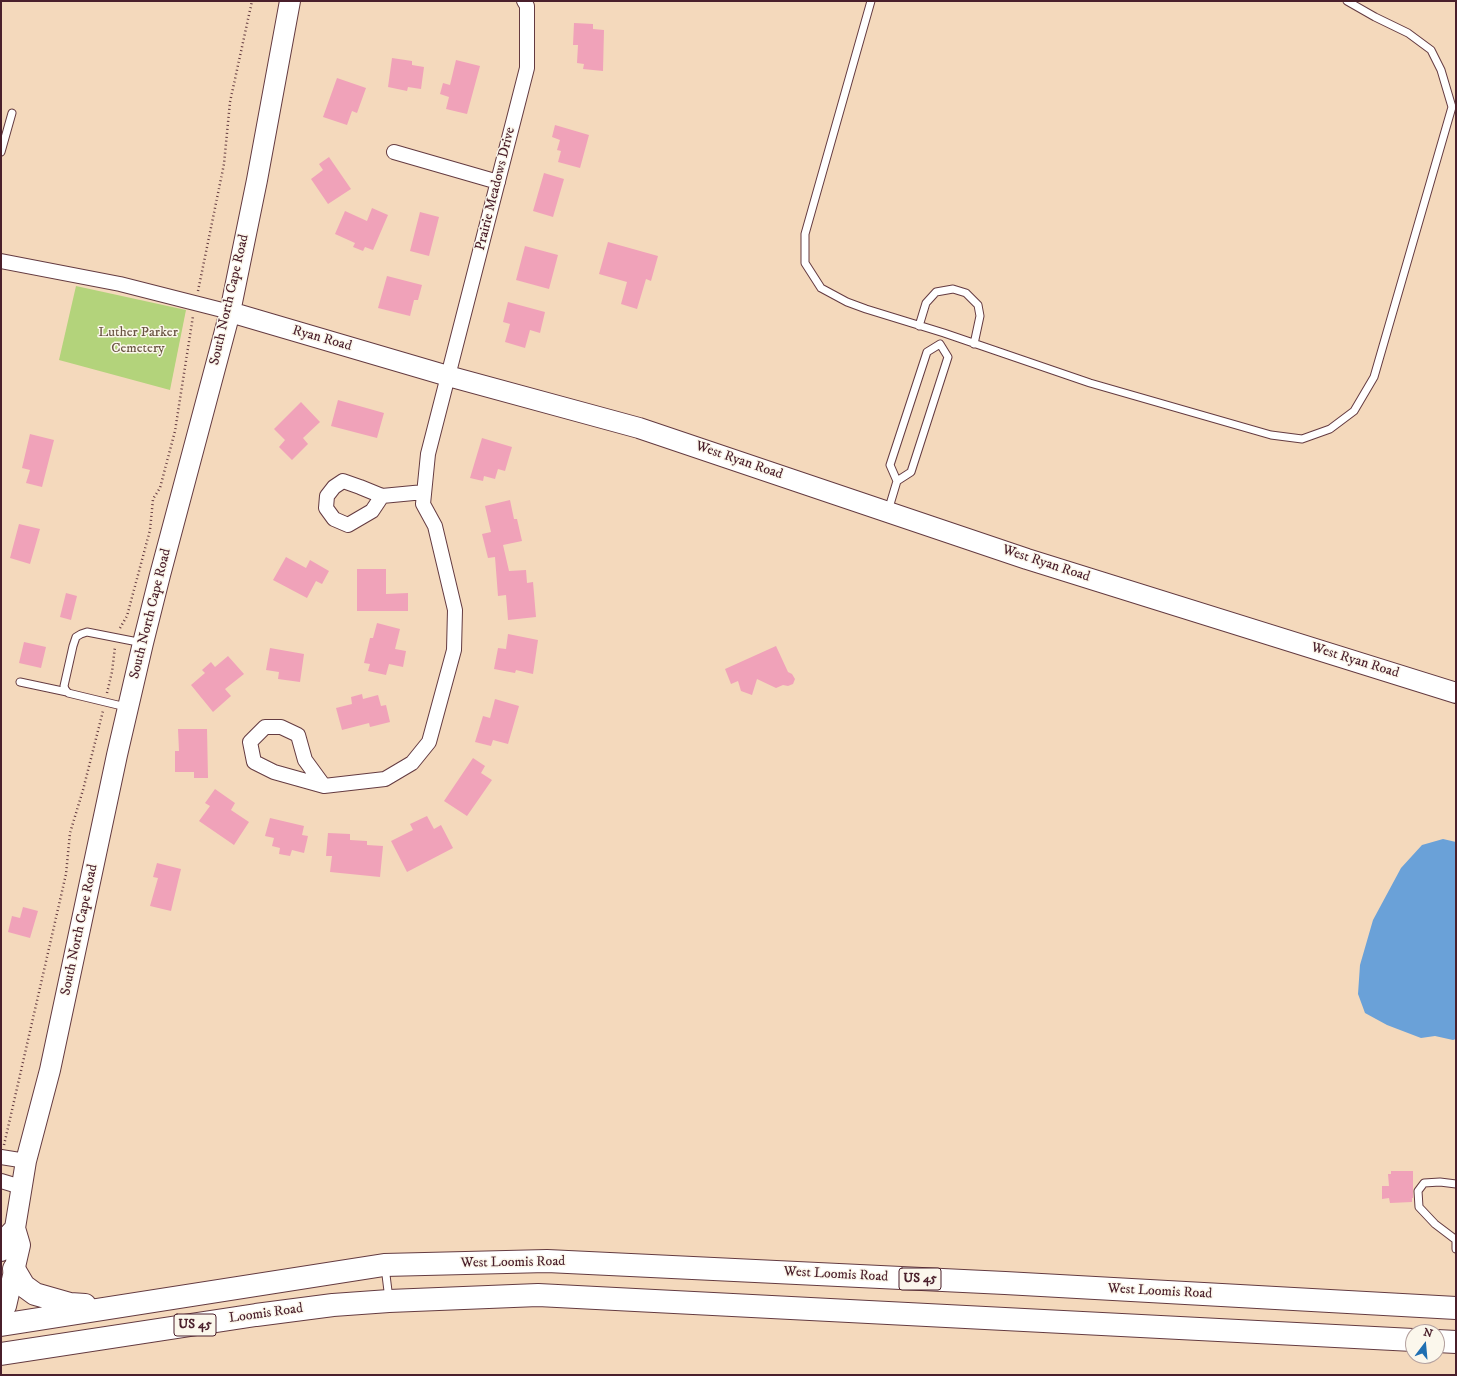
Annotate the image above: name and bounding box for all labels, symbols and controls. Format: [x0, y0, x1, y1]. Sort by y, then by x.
street label: Prairie Meadows Drive [473, 126, 519, 252]
street label: South North Cape Road [207, 233, 253, 367]
street label: Ryan Road [290, 323, 354, 355]
park label: Luther Parker Cemetery [98, 325, 178, 358]
street label: West Ryan Road [693, 438, 785, 484]
street label: West Ryan Road [1000, 542, 1092, 586]
street label: South North Cape Road [127, 547, 175, 681]
street label: West Ryan Road [1309, 640, 1401, 682]
street label: South North Cape Road [58, 863, 102, 997]
street label: West Loomis Road [461, 1254, 565, 1272]
street label: West Loomis Road [783, 1264, 889, 1286]
road number: US 45 [899, 1268, 941, 1290]
street label: West Loomis Road [1107, 1281, 1213, 1303]
street label: Loomis Road [228, 1300, 304, 1328]
road number: US 45 [174, 1314, 216, 1336]
north arrow [1405, 1324, 1445, 1364]
text: N [1422, 1325, 1434, 1341]

